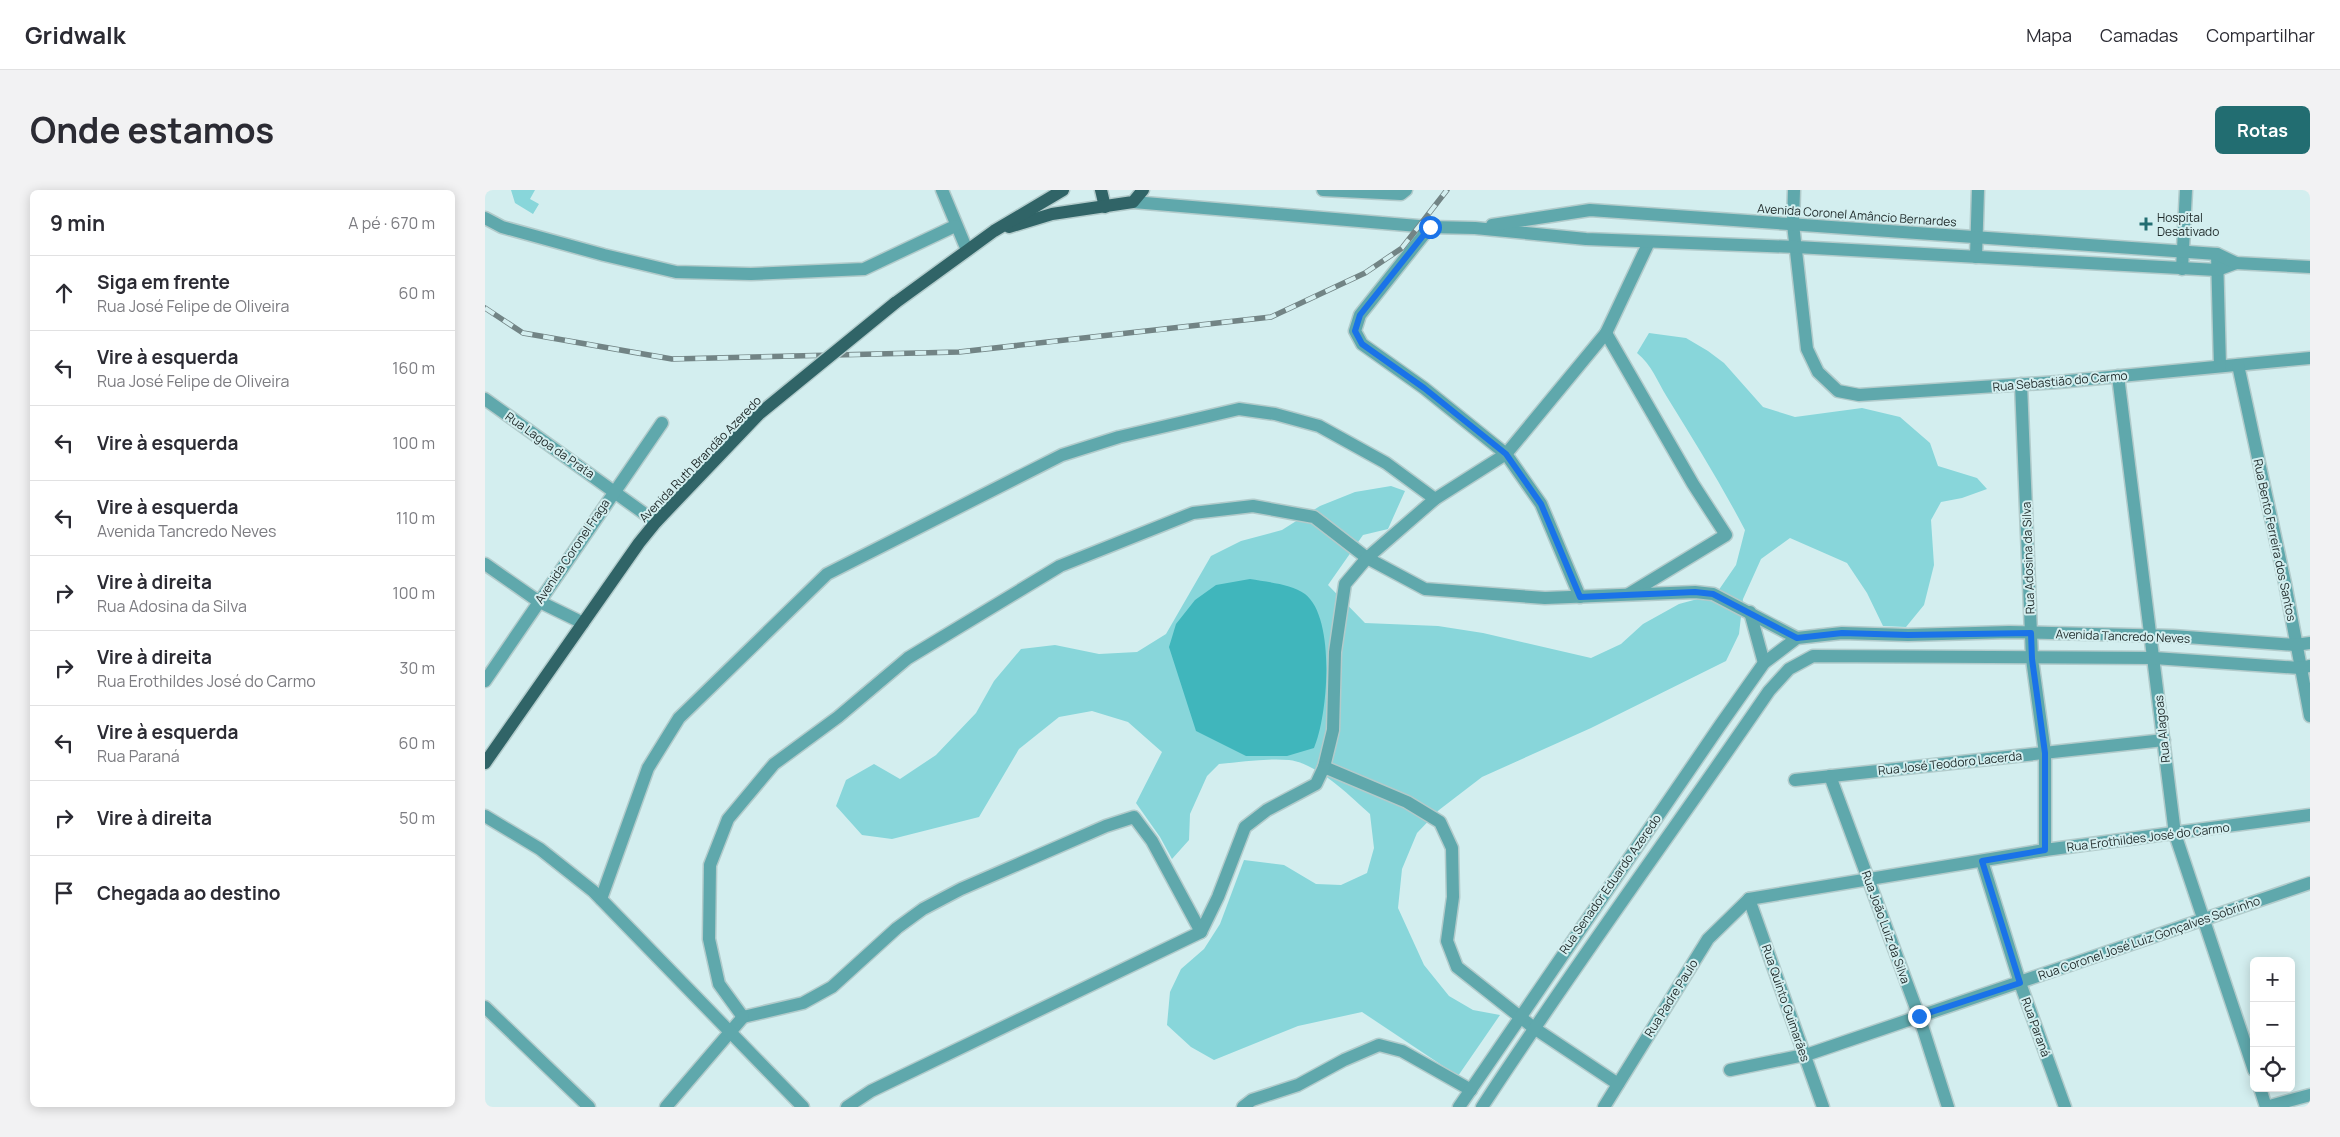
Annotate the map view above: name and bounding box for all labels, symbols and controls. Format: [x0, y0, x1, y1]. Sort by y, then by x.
text: Gridwalk [25, 18, 126, 51]
text: Mapa [2026, 23, 2072, 47]
text: Camadas [2100, 23, 2178, 47]
text: Compartilhar [2206, 23, 2315, 47]
text: Onde estamos [30, 106, 274, 154]
button: Rotas [2215, 106, 2310, 154]
street label: Avenida Coronel Amâncio Bernardes [1757, 200, 1957, 230]
text: 9 min [50, 209, 105, 237]
place label: Hospital Desativado [2157, 209, 2219, 240]
text: A pé · 670 m [348, 212, 435, 234]
route start [1419, 216, 1442, 239]
marker: Hospital Desativado [2139, 217, 2153, 231]
text: Siga em frente [97, 269, 230, 295]
icon: ahead [50, 279, 78, 307]
text: 60 m [399, 282, 435, 304]
text: Rua José Felipe de Oliveira [97, 295, 289, 317]
text: Vire à esquerda [97, 344, 238, 370]
icon: left [50, 354, 78, 382]
text: 160 m [392, 357, 435, 379]
street label: Rua Sebastião do Carmo [1992, 367, 2128, 395]
text: Rua José Felipe de Oliveira [97, 370, 289, 392]
street label: Avenida Ruth Brandão Azeredo [635, 392, 765, 526]
street label: Rua Lagoa da Prata [502, 408, 598, 482]
icon: left [50, 429, 78, 457]
text: Vire à esquerda [97, 430, 238, 456]
text: 100 m [392, 432, 435, 454]
street label: Rua Bento Ferreira dos Santos [2249, 457, 2301, 623]
text: Vire à esquerda [97, 494, 238, 520]
street label: Avenida Coronel Fraga [531, 495, 613, 607]
street label: Rua Adosina da Silva [2018, 502, 2038, 614]
icon: left [50, 504, 78, 532]
text: 110 m [396, 507, 435, 529]
text: Avenida Tancredo Neves [97, 520, 277, 542]
text: Vire à direita [97, 569, 212, 595]
icon: right [50, 579, 78, 607]
text: 100 m [392, 582, 435, 604]
text: Rua Adosina da Silva [97, 595, 247, 617]
street label: Avenida Tancredo Neves [2055, 625, 2191, 647]
text: Vire à direita [97, 644, 212, 670]
icon: right [50, 654, 78, 682]
text: 30 m [400, 657, 435, 679]
text: Rua Erothildes José do Carmo [97, 670, 316, 692]
street label: Rua Alagoas [2150, 694, 2174, 764]
text: Vire à esquerda [97, 719, 238, 745]
icon: left [50, 729, 78, 757]
text: 60 m [399, 732, 435, 754]
text: Rua Paraná [97, 745, 180, 767]
street label: Rua José Teodoro Lacerda [1877, 747, 2023, 779]
icon: right [50, 804, 78, 832]
text: Vire à direita [97, 805, 212, 831]
text: 50 m [399, 807, 435, 829]
street label: Rua Senador Eduardo Azeredo [1555, 811, 1665, 957]
street label: Rua Erothildes José do Carmo [2066, 819, 2230, 855]
street label: Rua João Luiz da Silva [1858, 868, 1914, 986]
icon: arrive [50, 879, 78, 907]
text: Chegada ao destino [97, 880, 280, 906]
street label: Rua Coronel José Luiz Gonçalves Sobrinho [2036, 892, 2262, 984]
street label: Rua Quinto Guimarães [1758, 942, 1814, 1064]
street label: Rua Padre Paulo [1640, 956, 1702, 1040]
map controls [2250, 957, 2295, 1092]
button: + [2250, 957, 2295, 1002]
street label: Rua Paraná [2017, 995, 2055, 1059]
button: − [2250, 1002, 2295, 1047]
route end [1908, 1005, 1931, 1028]
button: locate [2250, 1047, 2295, 1092]

